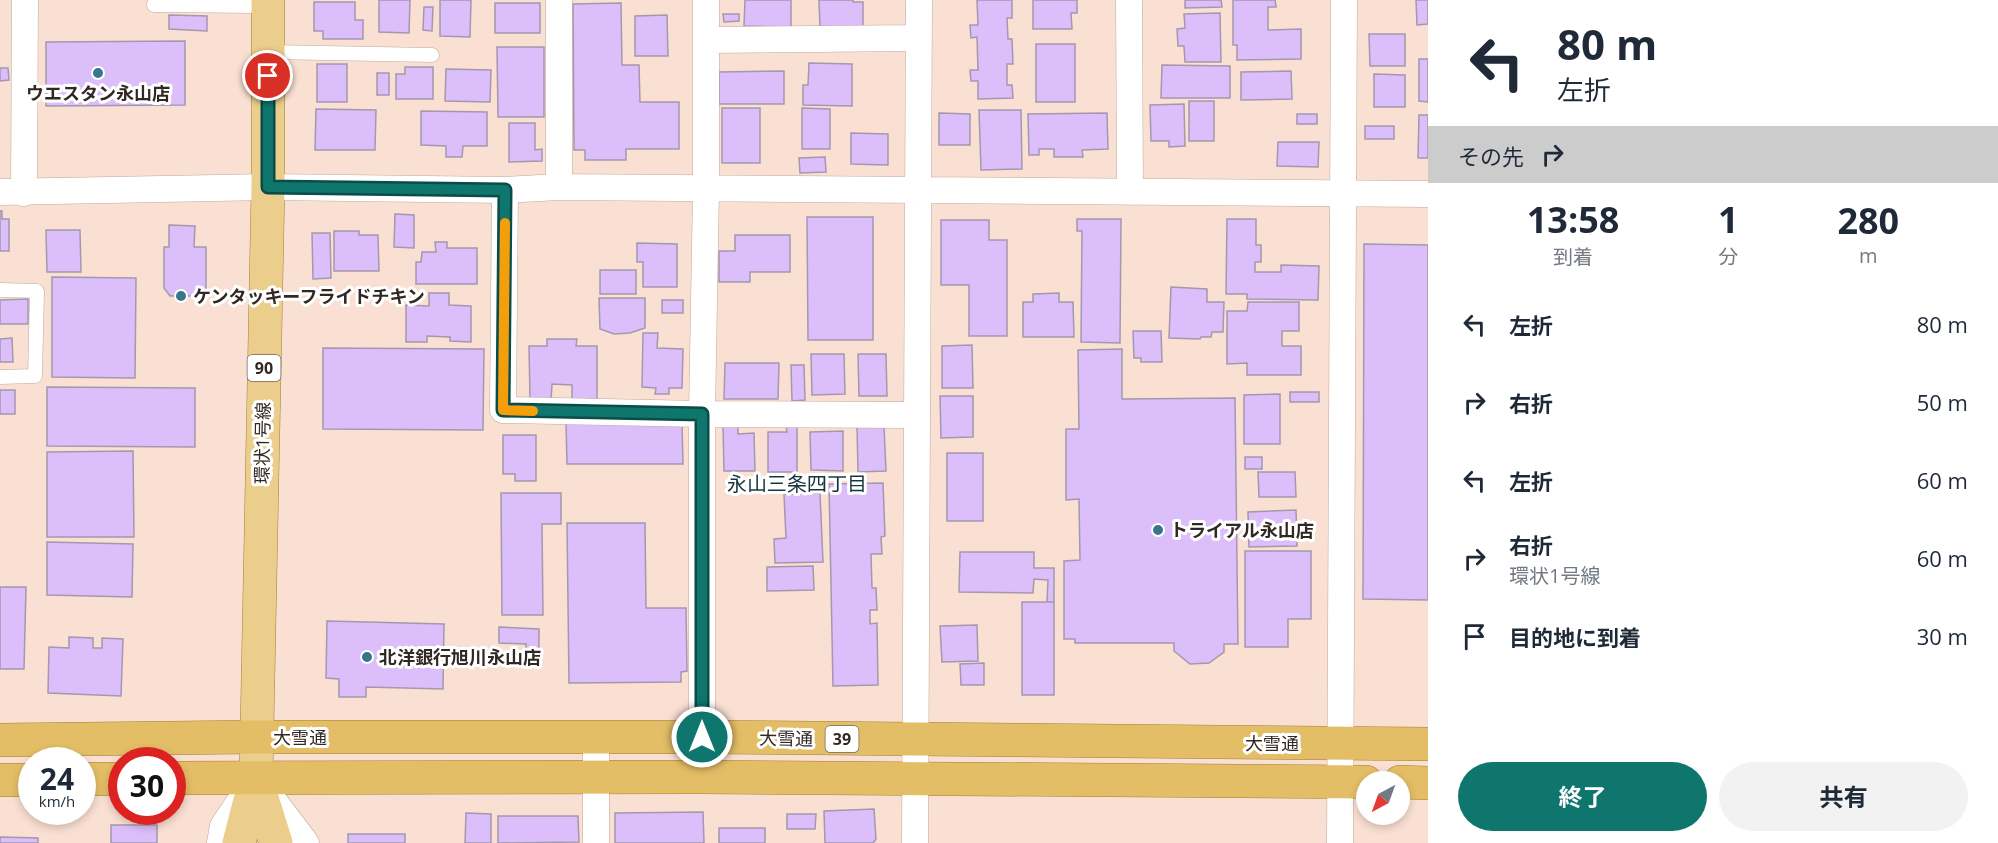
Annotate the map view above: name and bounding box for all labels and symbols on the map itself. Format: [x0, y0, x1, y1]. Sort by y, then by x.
pin [242, 50, 293, 101]
marker: ウエスタン永山店 [91, 66, 105, 80]
place label: ウエスタン永山店 [26, 81, 170, 105]
place label: ケンタッキーフライドチキン [193, 284, 425, 308]
marker: ケンタッキーフライドチキン [174, 289, 188, 303]
road number: 90 [248, 355, 280, 381]
street label: 環状1号線 [249, 402, 275, 484]
district label: 永山三条四丁目 [727, 470, 867, 497]
place label: トライアル永山店 [1170, 518, 1314, 542]
marker: トライアル永山店 [1151, 523, 1165, 537]
place label: 北洋銀行旭川永山店 [379, 645, 541, 669]
marker: 北洋銀行旭川永山店 [360, 650, 374, 664]
position arrow [670, 705, 734, 769]
street label: 大雪通 [273, 725, 327, 749]
street label: 大雪通 [759, 726, 813, 750]
road number: 39 [826, 726, 858, 752]
street label: 大雪通 [1245, 731, 1299, 755]
speed limit sign: 30 [108, 747, 186, 825]
north arrow [1356, 771, 1410, 825]

